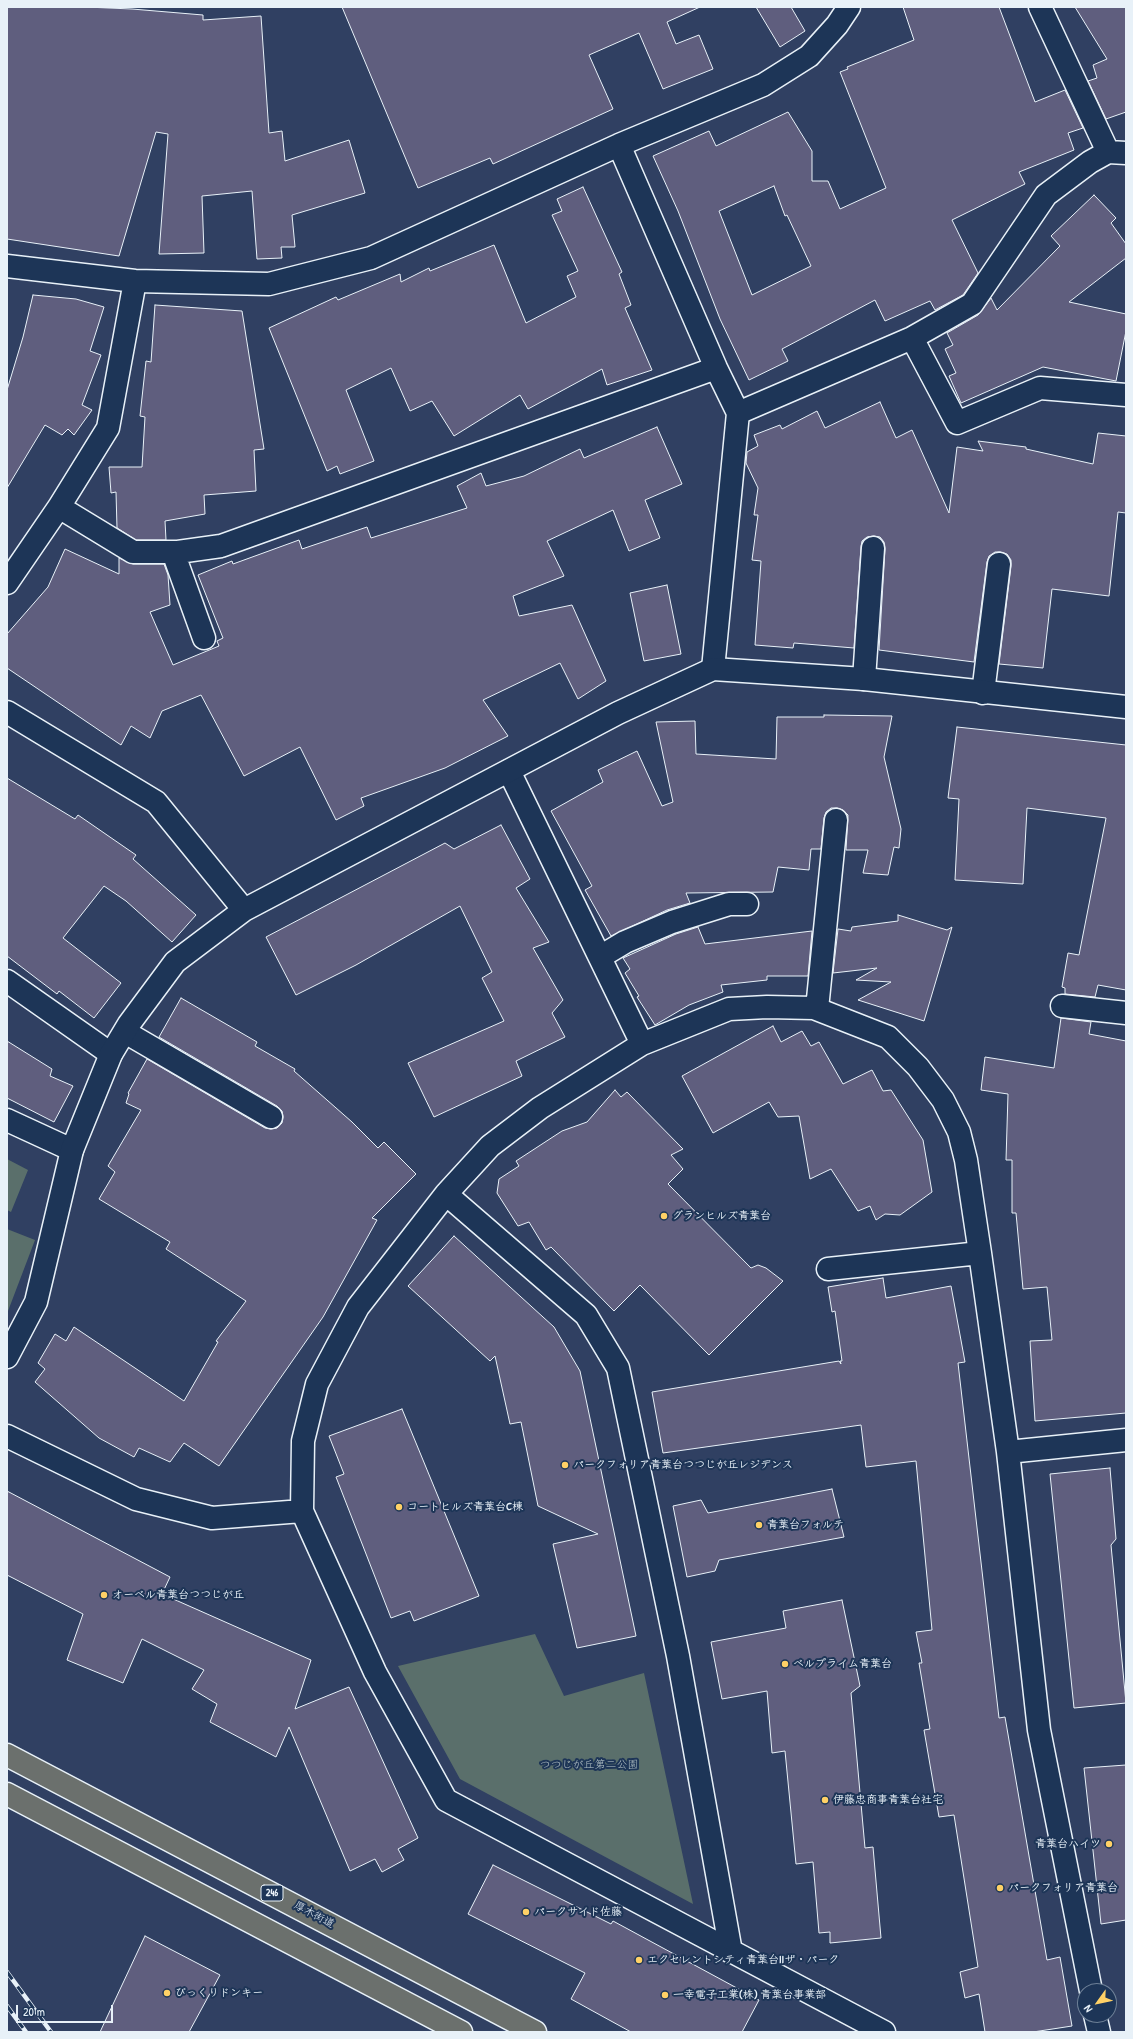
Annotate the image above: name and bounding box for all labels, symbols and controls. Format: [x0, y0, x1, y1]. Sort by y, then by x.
place label: グランヒルズ青葉台 [672, 1209, 771, 1223]
marker: グランヒルズ青葉台 [659, 1211, 669, 1221]
place label: パークフォリア青葉台つつじが丘レジデンス [573, 1458, 793, 1472]
marker: パークフォリア青葉台つつじが丘レジデンス [560, 1460, 570, 1470]
place label: コートヒルズ青葉台C棟 [407, 1500, 523, 1514]
marker: コートヒルズ青葉台C棟 [394, 1502, 404, 1512]
place label: 青葉台フォルテ [767, 1518, 844, 1532]
marker: 青葉台フォルテ [754, 1520, 764, 1530]
place label: オーベル青葉台つつじが丘 [112, 1588, 244, 1602]
marker: オーベル青葉台つつじが丘 [99, 1590, 109, 1600]
place label: ベルプライム青葉台 [793, 1657, 892, 1671]
marker: ベルプライム青葉台 [780, 1659, 790, 1669]
park label: つつじが丘第二公園 [540, 1758, 638, 1772]
place label: 伊藤忠商事青葉台社宅 [833, 1793, 943, 1807]
marker: 伊藤忠商事青葉台社宅 [820, 1795, 830, 1805]
place label: 青葉台ハイツ [1035, 1837, 1101, 1851]
marker: 青葉台ハイツ [1104, 1839, 1114, 1849]
place label: パークフォリア青葉台 [1008, 1881, 1118, 1895]
marker: パークフォリア青葉台 [995, 1883, 1005, 1893]
road number: 246 [261, 1885, 283, 1901]
street label: 厚木街道 [291, 1899, 337, 1931]
place label: パークサイド佐藤 [534, 1905, 622, 1919]
marker: パークサイド佐藤 [521, 1907, 531, 1917]
place label: エクセレントシティ青葉台IIザ・パーク [647, 1953, 839, 1967]
marker: エクセレントシティ青葉台IIザ・パーク [634, 1955, 644, 1965]
north arrow [1077, 1983, 1117, 2023]
place label: びっくりドンキー [175, 1986, 263, 2000]
marker: びっくりドンキー [162, 1988, 172, 1998]
place label: 一幸電子工業(株) 青葉台事業部 [673, 1988, 826, 2002]
marker: 一幸電子工業(株) 青葉台事業部 [660, 1990, 670, 2000]
scale bar [18, 1997, 115, 2023]
text: 20 m [23, 2003, 45, 2020]
text: N [1080, 2003, 1095, 2015]

